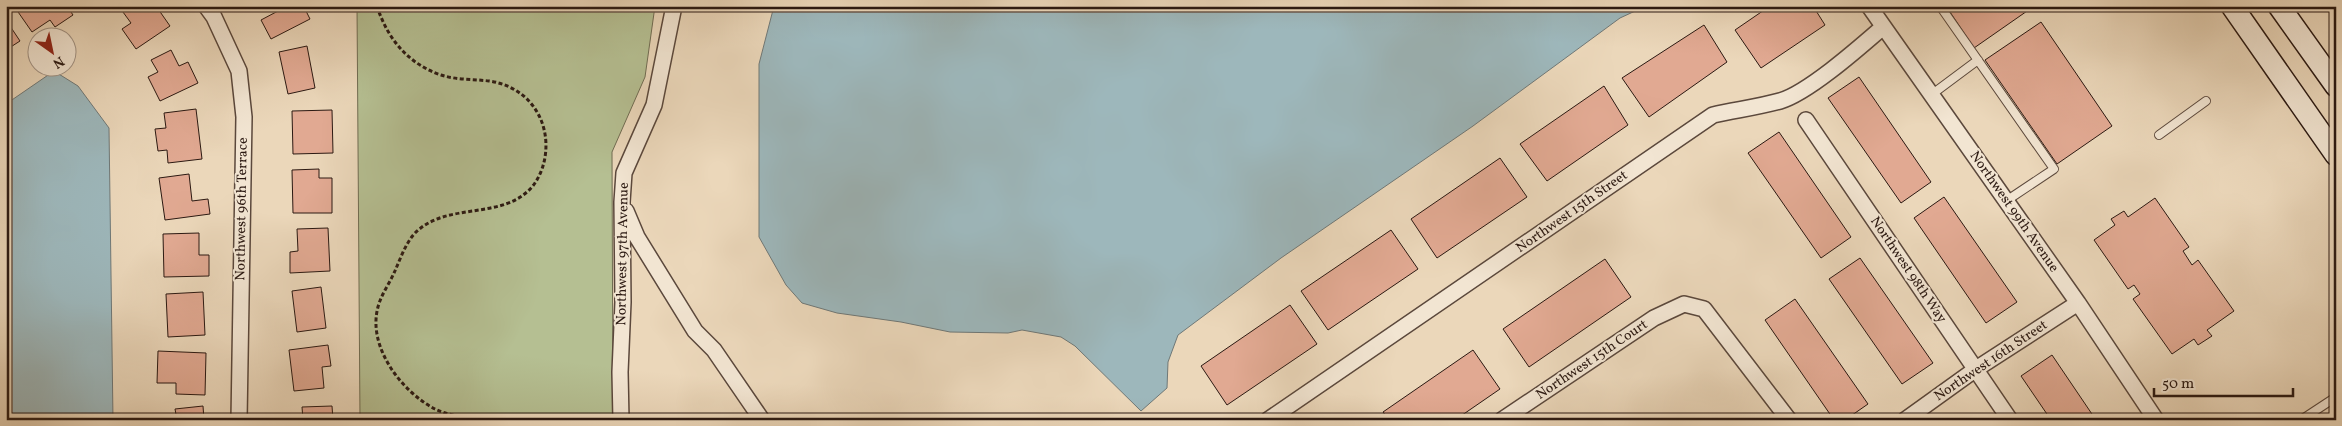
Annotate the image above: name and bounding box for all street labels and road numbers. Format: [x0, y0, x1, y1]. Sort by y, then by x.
street label: Northwest 96th Terrace [231, 137, 253, 281]
street label: Northwest 99th Avenue [1965, 148, 2063, 277]
street label: Northwest 15th Street [1512, 166, 1632, 258]
street label: Northwest 97th Avenue [612, 182, 634, 326]
street label: Northwest 98th Way [1865, 213, 1951, 327]
street label: Northwest 15th Court [1532, 315, 1652, 404]
street label: Northwest 16th Street [1931, 316, 2051, 406]

